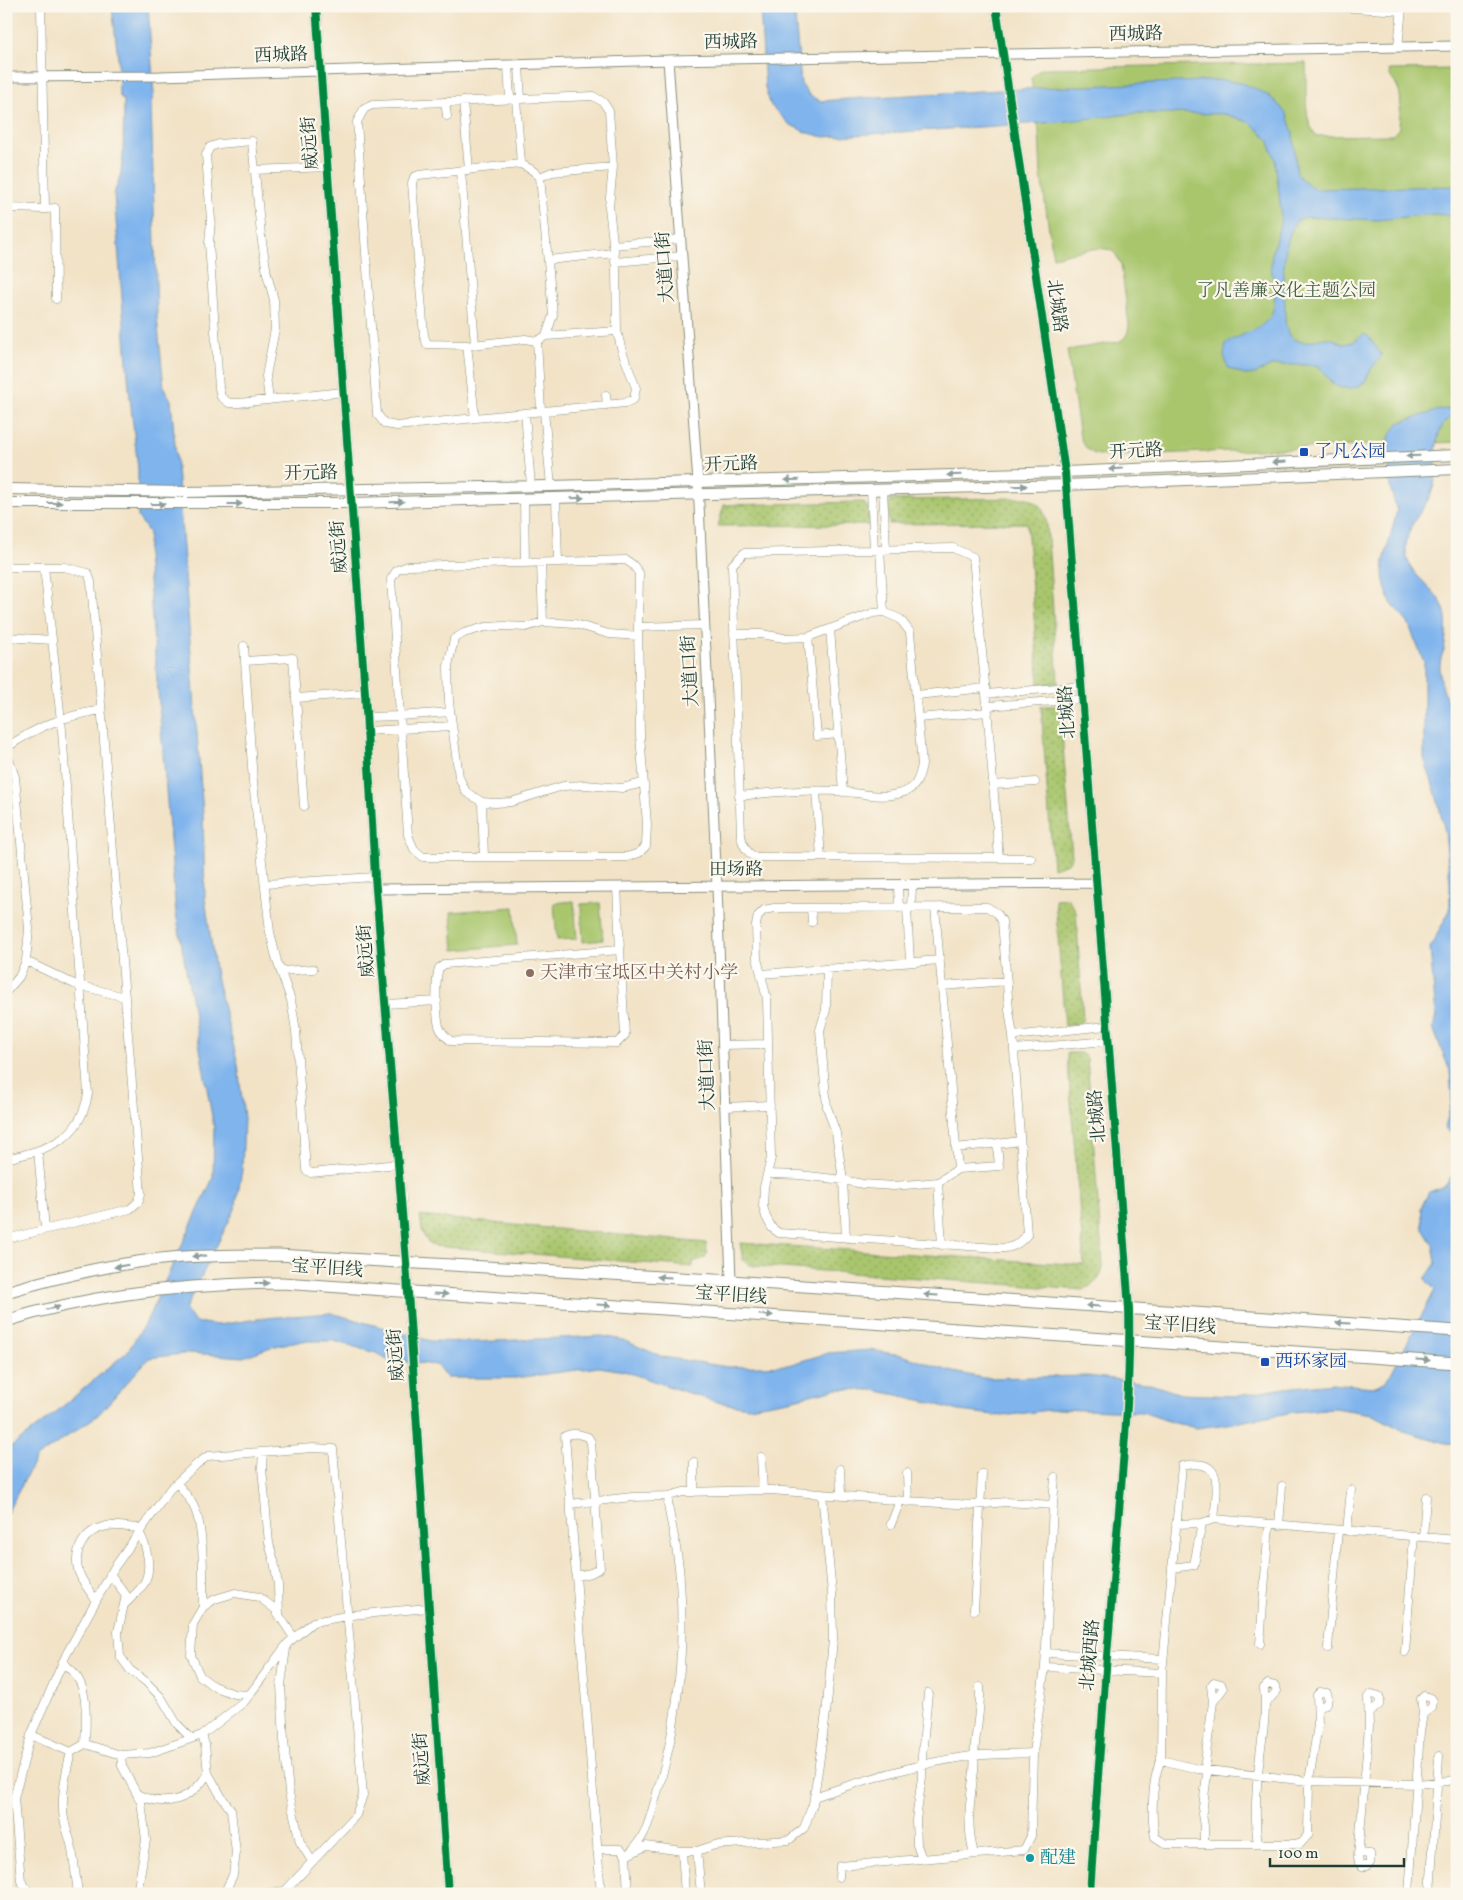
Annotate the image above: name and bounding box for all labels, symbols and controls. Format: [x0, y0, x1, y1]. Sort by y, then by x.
street label: 西城路 [1109, 22, 1163, 48]
street label: 西城路 [704, 30, 758, 56]
street label: 西城路 [254, 43, 308, 69]
street label: 威远街 [297, 115, 325, 171]
street label: 大道口街 [651, 230, 681, 304]
street label: 北城路 [1040, 278, 1072, 334]
park label: 了凡善廉文化主题公园 [1196, 279, 1376, 304]
street label: 开元路 [1108, 438, 1164, 466]
place label: 了凡公园 [1314, 440, 1386, 465]
marker: 了凡公园 [1298, 446, 1310, 458]
street label: 开元路 [704, 452, 758, 478]
one-way arrow [1405, 453, 1421, 461]
one-way arrow [1271, 458, 1287, 466]
street label: 开元路 [284, 461, 338, 487]
one-way arrow [1108, 466, 1124, 474]
one-way arrow [946, 471, 962, 479]
one-way arrow [783, 476, 799, 484]
one-way arrow [1012, 482, 1028, 490]
one-way arrow [570, 494, 586, 502]
one-way arrow [390, 498, 406, 506]
one-way arrow [47, 499, 63, 507]
one-way arrow [150, 500, 166, 508]
one-way arrow [227, 500, 243, 508]
street label: 威远街 [326, 519, 354, 575]
street label: 大道口街 [677, 634, 705, 708]
street label: 北城路 [1054, 684, 1082, 740]
street label: 田场路 [709, 858, 763, 883]
street label: 威远街 [353, 923, 381, 979]
place label: 天津市宝坻区中关村小学 [540, 961, 738, 986]
marker: 天津市宝坻区中关村小学 [524, 967, 536, 979]
street label: 大道口街 [694, 1039, 722, 1111]
street label: 北城路 [1083, 1088, 1113, 1144]
one-way arrow [190, 1253, 206, 1261]
street label: 宝平旧线 [290, 1254, 364, 1284]
one-way arrow [113, 1262, 129, 1270]
one-way arrow [656, 1272, 672, 1280]
one-way arrow [254, 1279, 270, 1287]
street label: 宝平旧线 [694, 1281, 768, 1311]
one-way arrow [434, 1290, 450, 1298]
one-way arrow [923, 1291, 939, 1299]
one-way arrow [596, 1301, 612, 1309]
one-way arrow [1085, 1302, 1101, 1310]
one-way arrow [46, 1304, 61, 1312]
street label: 宝平旧线 [1143, 1311, 1217, 1341]
one-way arrow [758, 1312, 774, 1320]
one-way arrow [1335, 1319, 1351, 1327]
street label: 威远街 [383, 1327, 411, 1383]
place label: 西环家园 [1275, 1350, 1347, 1375]
marker: 西环家园 [1259, 1356, 1271, 1368]
one-way arrow [1415, 1356, 1431, 1364]
street label: 北城西路 [1075, 1618, 1107, 1692]
street label: 威远街 [409, 1731, 437, 1787]
scale bar [1270, 1835, 1404, 1867]
text: 100 m [1278, 1844, 1318, 1865]
place label: 配建 [1040, 1846, 1076, 1871]
marker: 配建 [1024, 1852, 1036, 1864]

